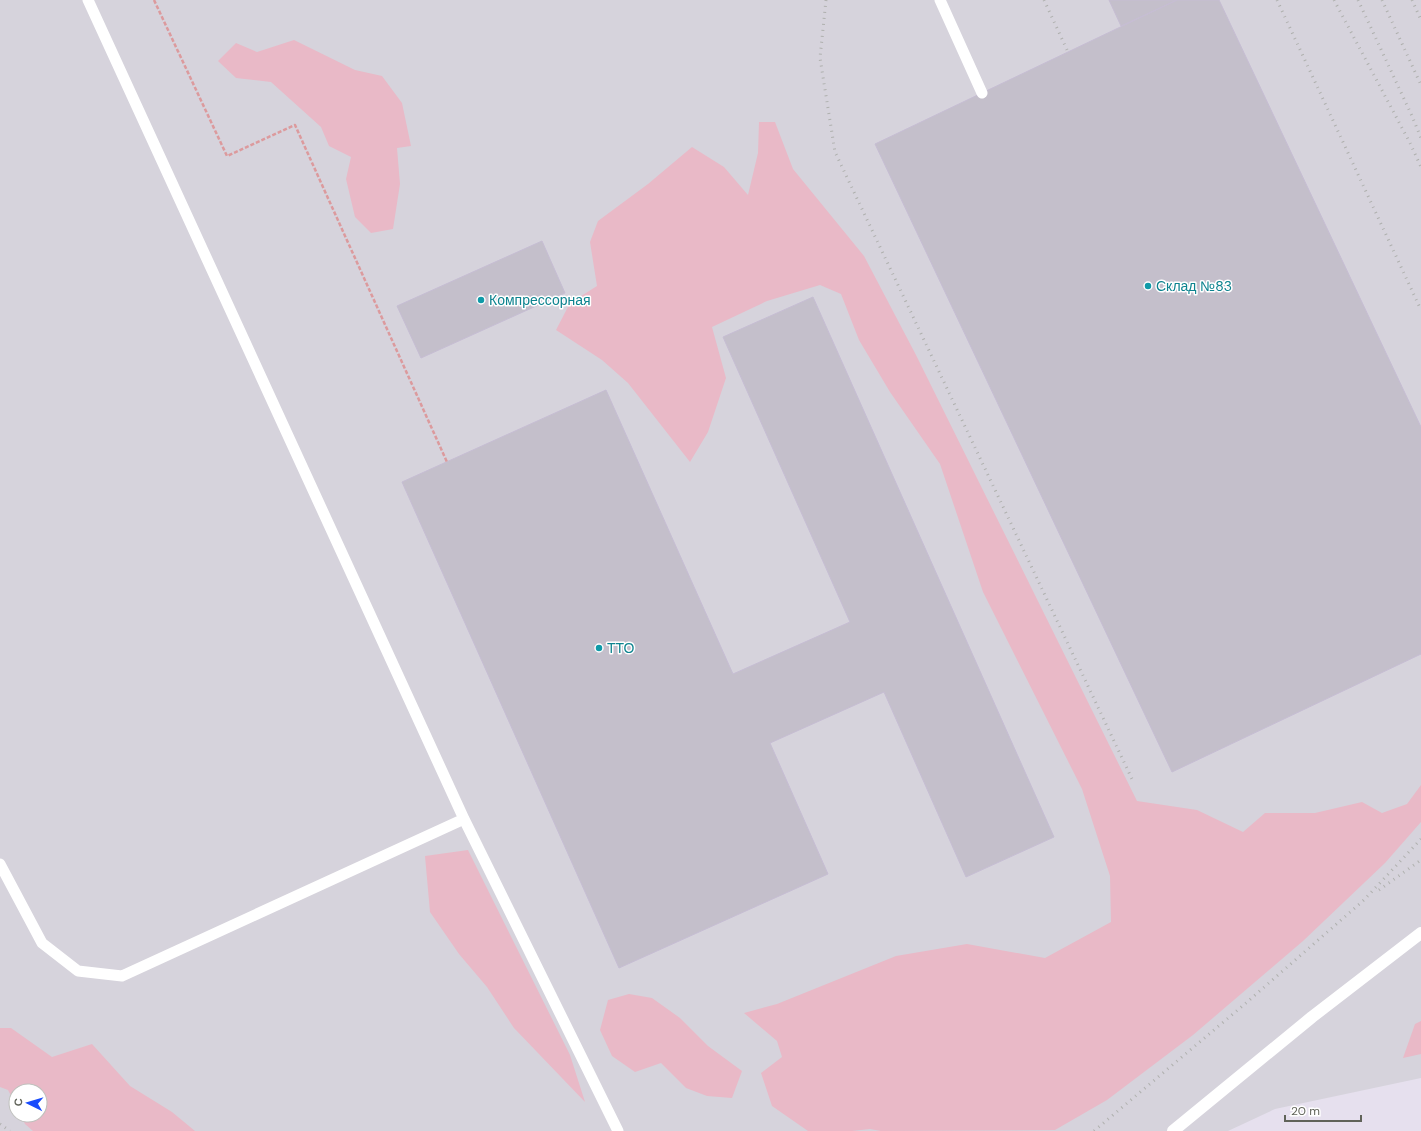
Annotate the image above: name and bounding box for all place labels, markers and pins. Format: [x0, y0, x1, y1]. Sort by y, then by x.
place label: Склад №83 [1156, 277, 1232, 295]
marker: Склад №83 [1143, 281, 1153, 291]
place label: Компрессорная [489, 291, 591, 309]
marker: Компрессорная [476, 295, 486, 305]
place label: ТТО [607, 639, 634, 657]
marker: ТТО [594, 643, 604, 653]

